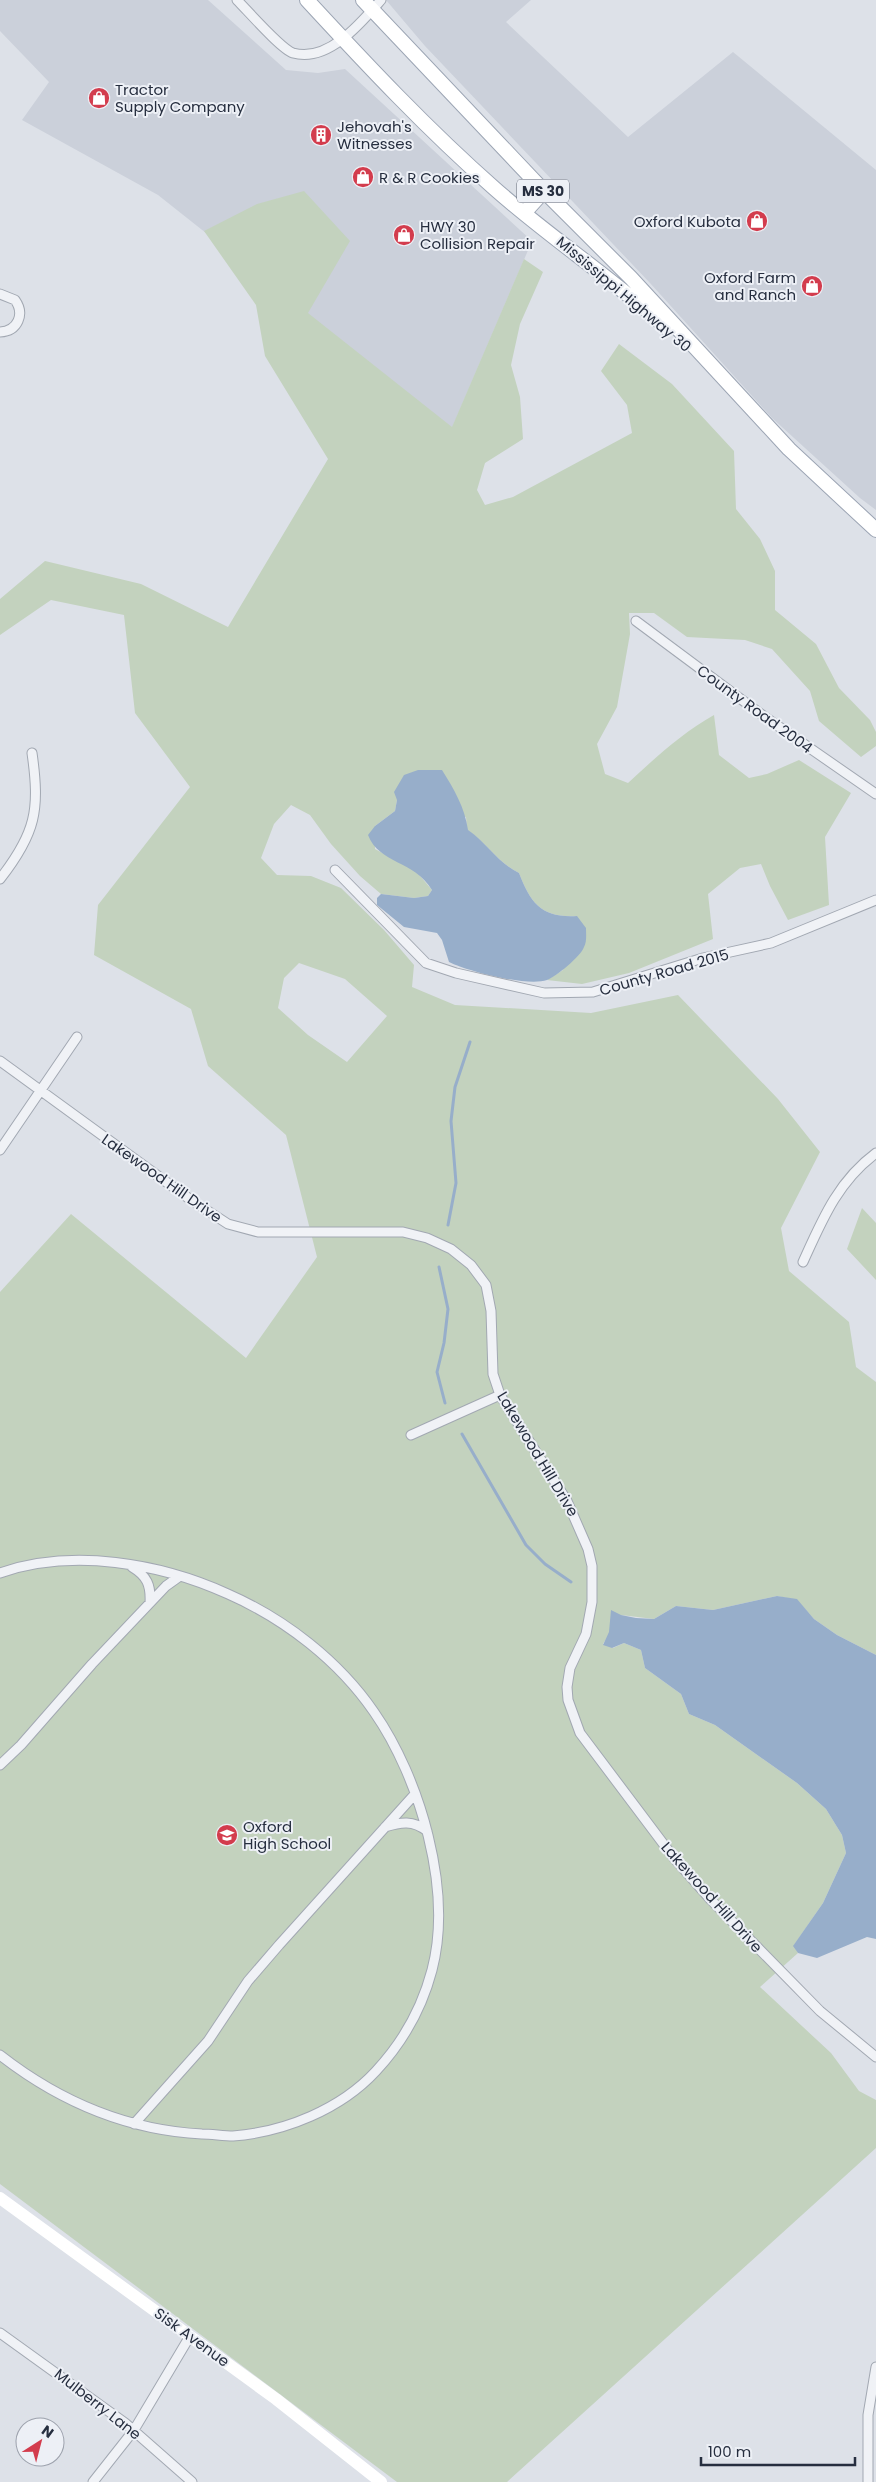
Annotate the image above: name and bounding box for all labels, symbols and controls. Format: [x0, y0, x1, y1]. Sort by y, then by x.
place label: Tractor Supply Company [115, 79, 245, 117]
shop icon: Tractor Supply Company [87, 86, 111, 110]
place label: Jehovah's Witnesses [337, 116, 413, 154]
building icon: Jehovah's Witnesses [309, 123, 333, 147]
shop icon: R & R Cookies [351, 165, 375, 189]
place label: R & R Cookies [379, 167, 480, 188]
road number: MS 30 [517, 180, 569, 202]
shop icon: Oxford Kubota [745, 209, 769, 233]
place label: Oxford Kubota [634, 211, 741, 232]
place label: HWY 30 Collision Repair [420, 216, 535, 254]
shop icon: HWY 30 Collision Repair [392, 223, 416, 247]
street label: Mississippi Highway 30 [552, 231, 696, 357]
place label: Oxford Farm and Ranch [704, 267, 796, 305]
shop icon: Oxford Farm and Ranch [800, 274, 824, 298]
street label: County Road 2004 [693, 660, 817, 758]
street label: County Road 2015 [597, 943, 731, 1001]
street label: Lakewood Hill Drive [98, 1129, 226, 1227]
street label: Lakewood Hill Drive [492, 1388, 584, 1520]
place label: Oxford High School [243, 1816, 331, 1854]
school or university icon: Oxford High School [215, 1823, 239, 1847]
street label: Lakewood Hill Drive [657, 1837, 767, 1957]
street label: Sisk Avenue [150, 2303, 234, 2371]
street label: Mulberry Lane [50, 2363, 146, 2445]
north arrow [15, 2417, 65, 2467]
text: N [38, 2420, 58, 2443]
scale bar [701, 2434, 855, 2466]
text: 100 m [708, 2441, 751, 2462]

